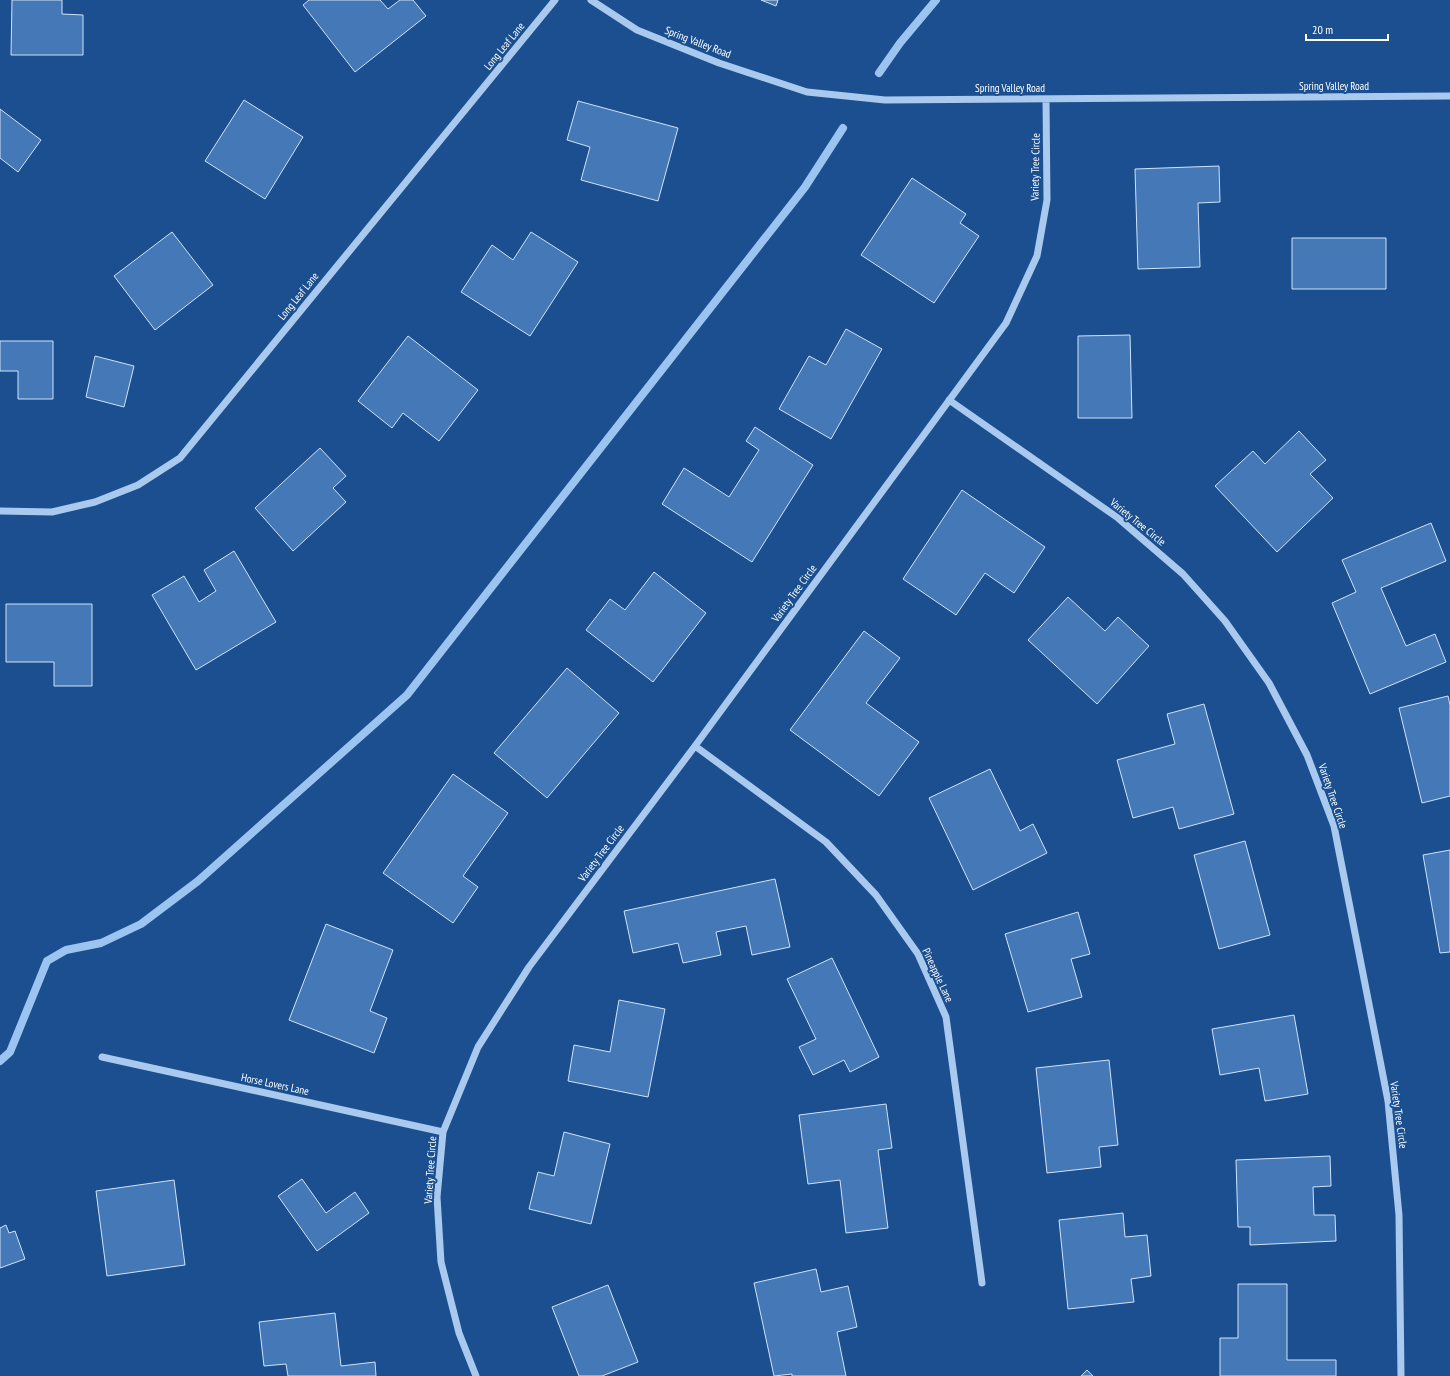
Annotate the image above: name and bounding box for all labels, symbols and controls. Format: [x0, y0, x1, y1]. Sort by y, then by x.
scale bar [1306, 16, 1388, 42]
street label: Long Leaf Lane [481, 19, 528, 73]
text: 20 m [1312, 22, 1333, 37]
street label: Spring Valley Road [663, 23, 733, 61]
street label: Spring Valley Road [1299, 79, 1369, 93]
street label: Spring Valley Road [975, 81, 1045, 95]
street label: Variety Tree Circle [1027, 133, 1043, 202]
street label: Long Leaf Lane [275, 269, 322, 323]
street label: Variety Tree Circle [1107, 495, 1169, 549]
street label: Variety Tree Circle [768, 561, 820, 625]
street label: Variety Tree Circle [1315, 761, 1351, 831]
street label: Variety Tree Circle [574, 821, 627, 885]
street label: Pineapple Lane [919, 946, 957, 1005]
street label: Horse Lovers Lane [240, 1070, 311, 1098]
street label: Variety Tree Circle [1387, 1080, 1411, 1150]
street label: Variety Tree Circle [421, 1135, 439, 1205]

